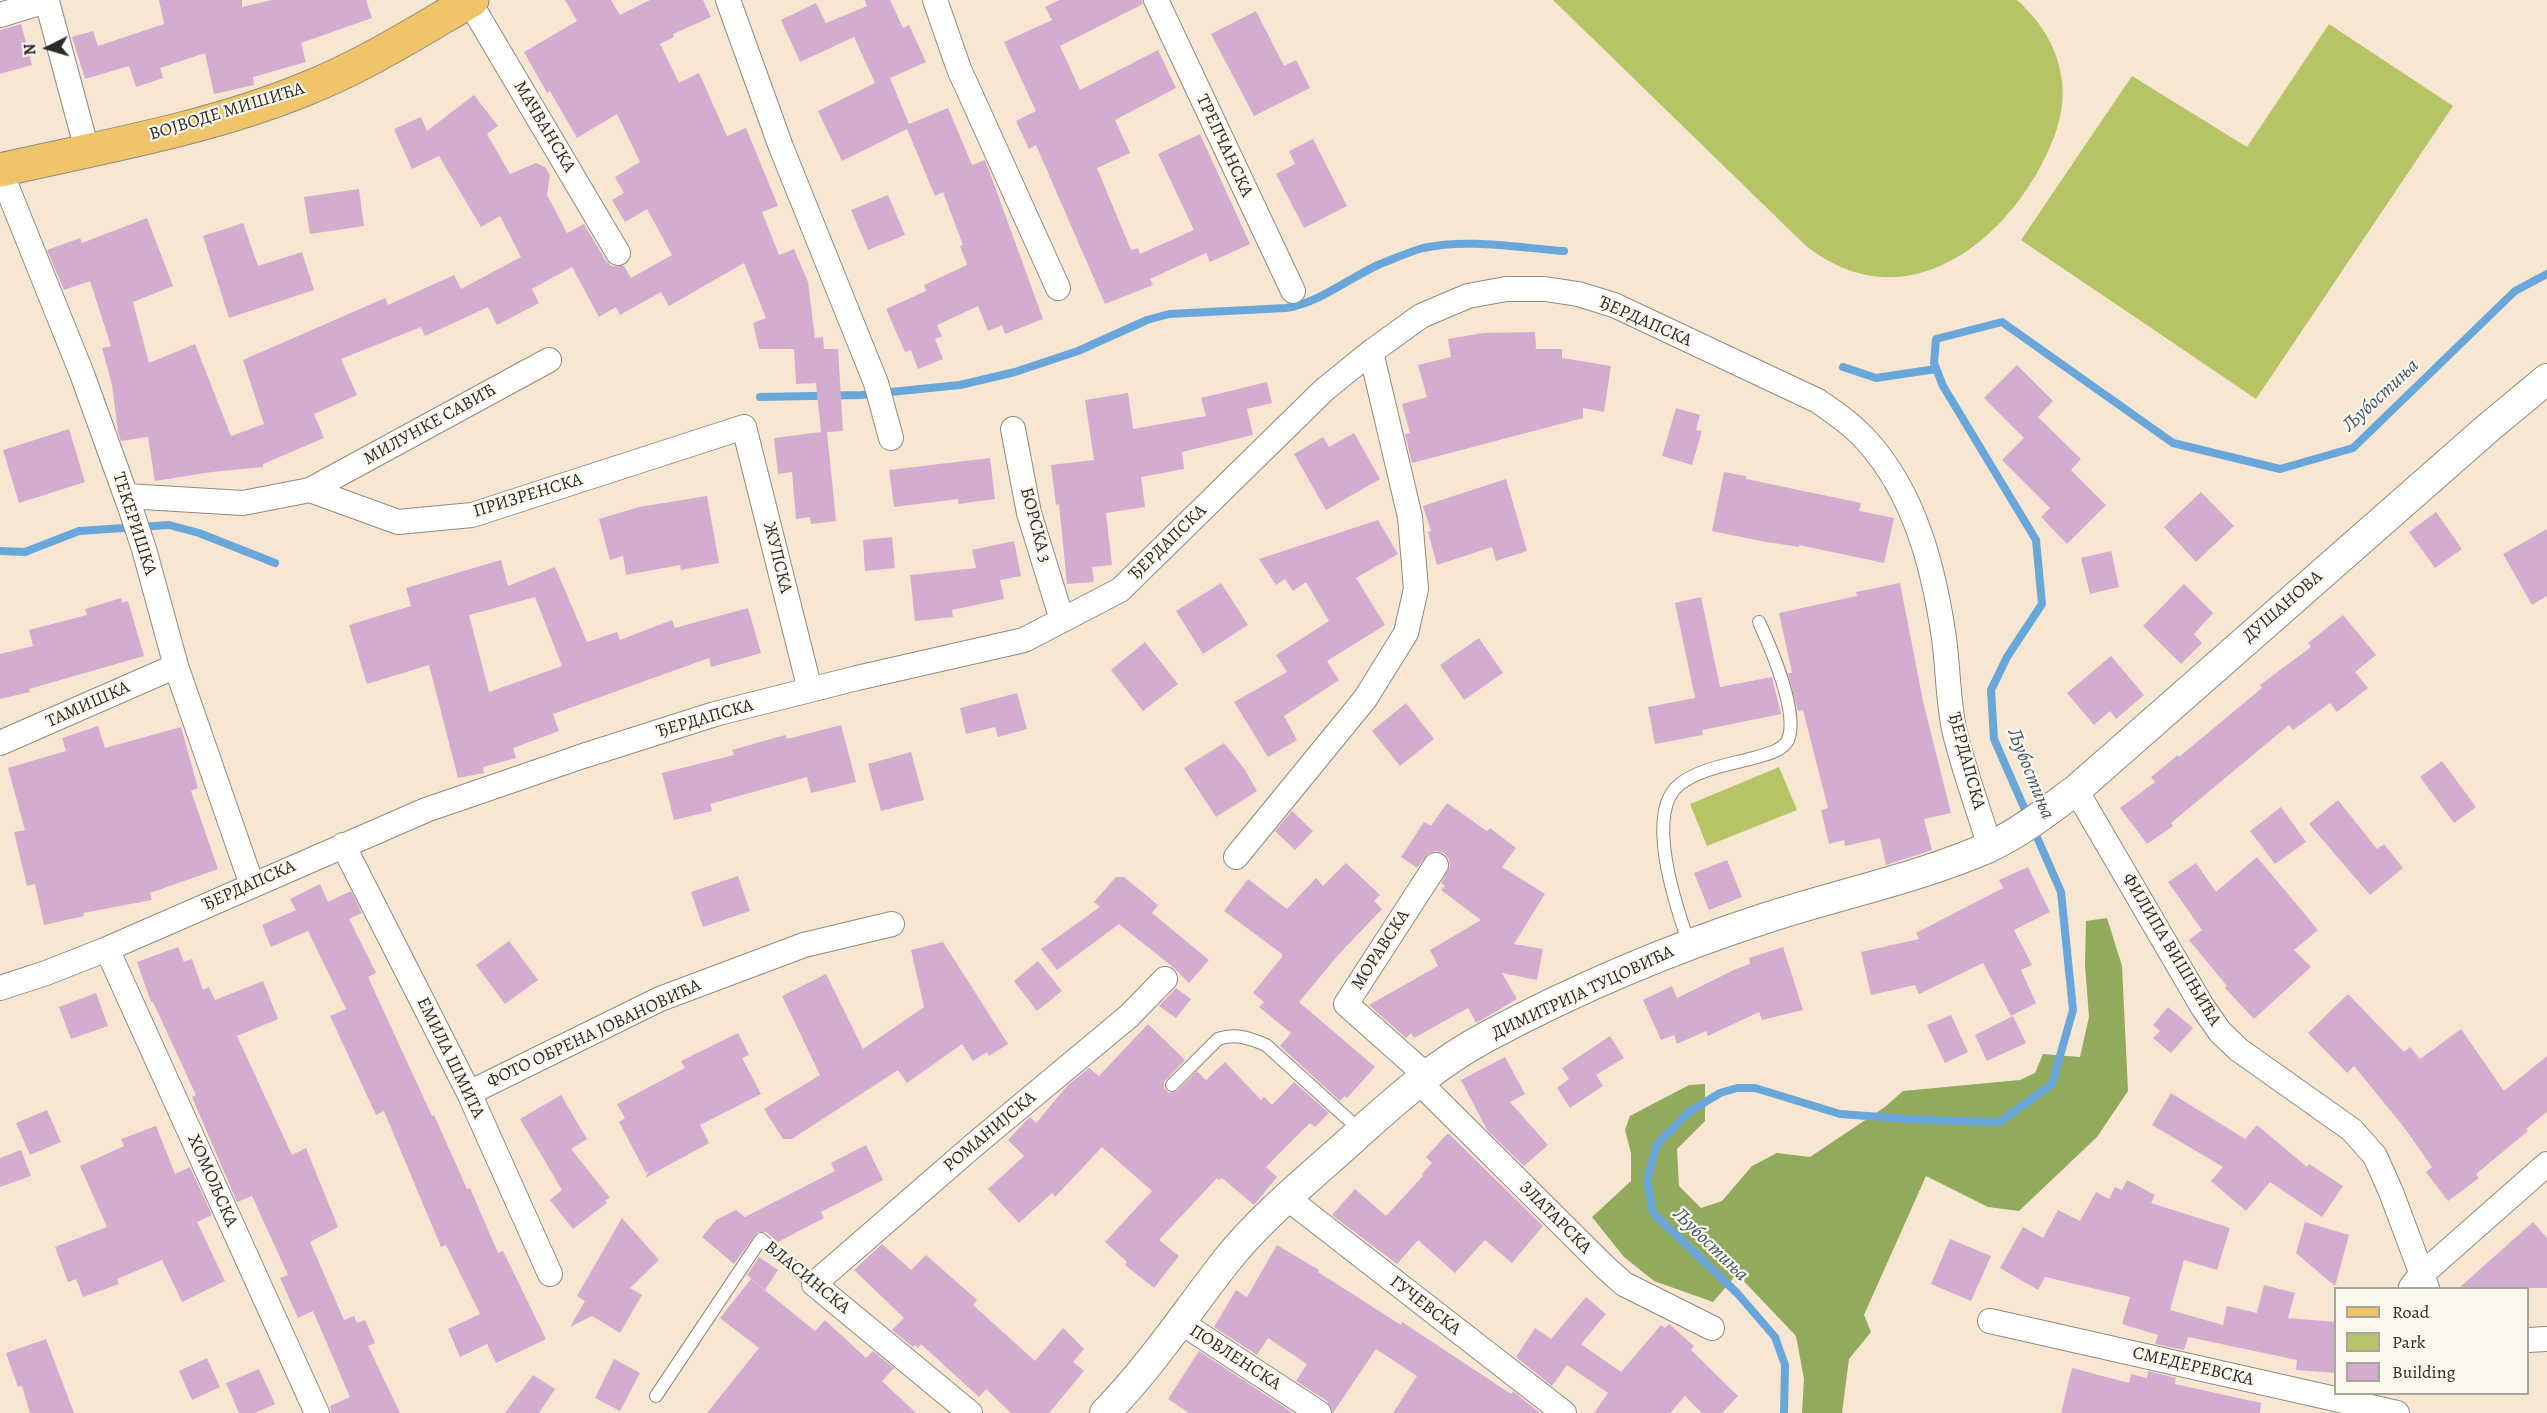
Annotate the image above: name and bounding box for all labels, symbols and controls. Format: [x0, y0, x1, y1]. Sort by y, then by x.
north arrow [18, 18, 78, 78]
text: N [19, 43, 42, 56]
street label: МАЧВАНСКА [508, 77, 580, 177]
street label: ВОЈВОДЕ МИШИЋА [147, 78, 307, 146]
street label: ТРЕПЧАНСКА [1191, 91, 1257, 201]
street label: ЂЕРДАПСКА [1595, 292, 1695, 352]
water label: Љубостиња [2338, 354, 2424, 438]
street label: МИЛУНКЕ САВИЋ [360, 380, 500, 470]
street label: ПРИЗРЕНСКА [471, 469, 585, 523]
street label: ТЕКЕРИШКА [107, 470, 161, 578]
street label: БОРСКА 3 [1015, 485, 1055, 565]
street label: ЂЕРДАПСКА [1125, 501, 1211, 585]
street label: ЖУПСКА [758, 520, 796, 596]
street label: ДУШАНОВА [2239, 566, 2327, 648]
street label: ТАМИШКА [43, 677, 133, 733]
street label: ЂЕРДАПСКА [654, 695, 756, 743]
street label: ЂЕРДАПСКА [1943, 710, 1989, 812]
water label: Љубостиња [2001, 725, 2059, 823]
street label: ЂЕРДАПСКА [199, 856, 299, 916]
street label: ФИЛИПА ВИШЊИЋА [2117, 870, 2225, 1030]
street label: МОРАВСКА [1347, 906, 1415, 994]
street label: ДИМИТРИЈА ТУЦОВИЋА [1488, 941, 1678, 1045]
street label: ФОТО ОБРЕНА ЈОВАНОВИЋА [483, 975, 705, 1093]
street label: ЕМИЛА ШМИТА [411, 994, 489, 1122]
street label: РОМАНИЈСКА [939, 1087, 1041, 1177]
street label: ХОМОЉСКА [182, 1131, 242, 1231]
street label: ЗЛАТАРСКА [1514, 1177, 1596, 1259]
water label: Љубостиња [1667, 1203, 1753, 1287]
street label: ВЛАСИНСКА [760, 1237, 854, 1319]
street label: ГУЧЕВСКА [1385, 1272, 1465, 1340]
legend [2334, 1287, 2529, 1395]
text: Road [2392, 1300, 2429, 1324]
street label: ПОВЛЕНСКА [1185, 1320, 1285, 1396]
text: Park [2392, 1330, 2426, 1354]
street label: СМЕДЕРЕВСКА [2130, 1343, 2256, 1391]
text: Building [2392, 1360, 2456, 1384]

